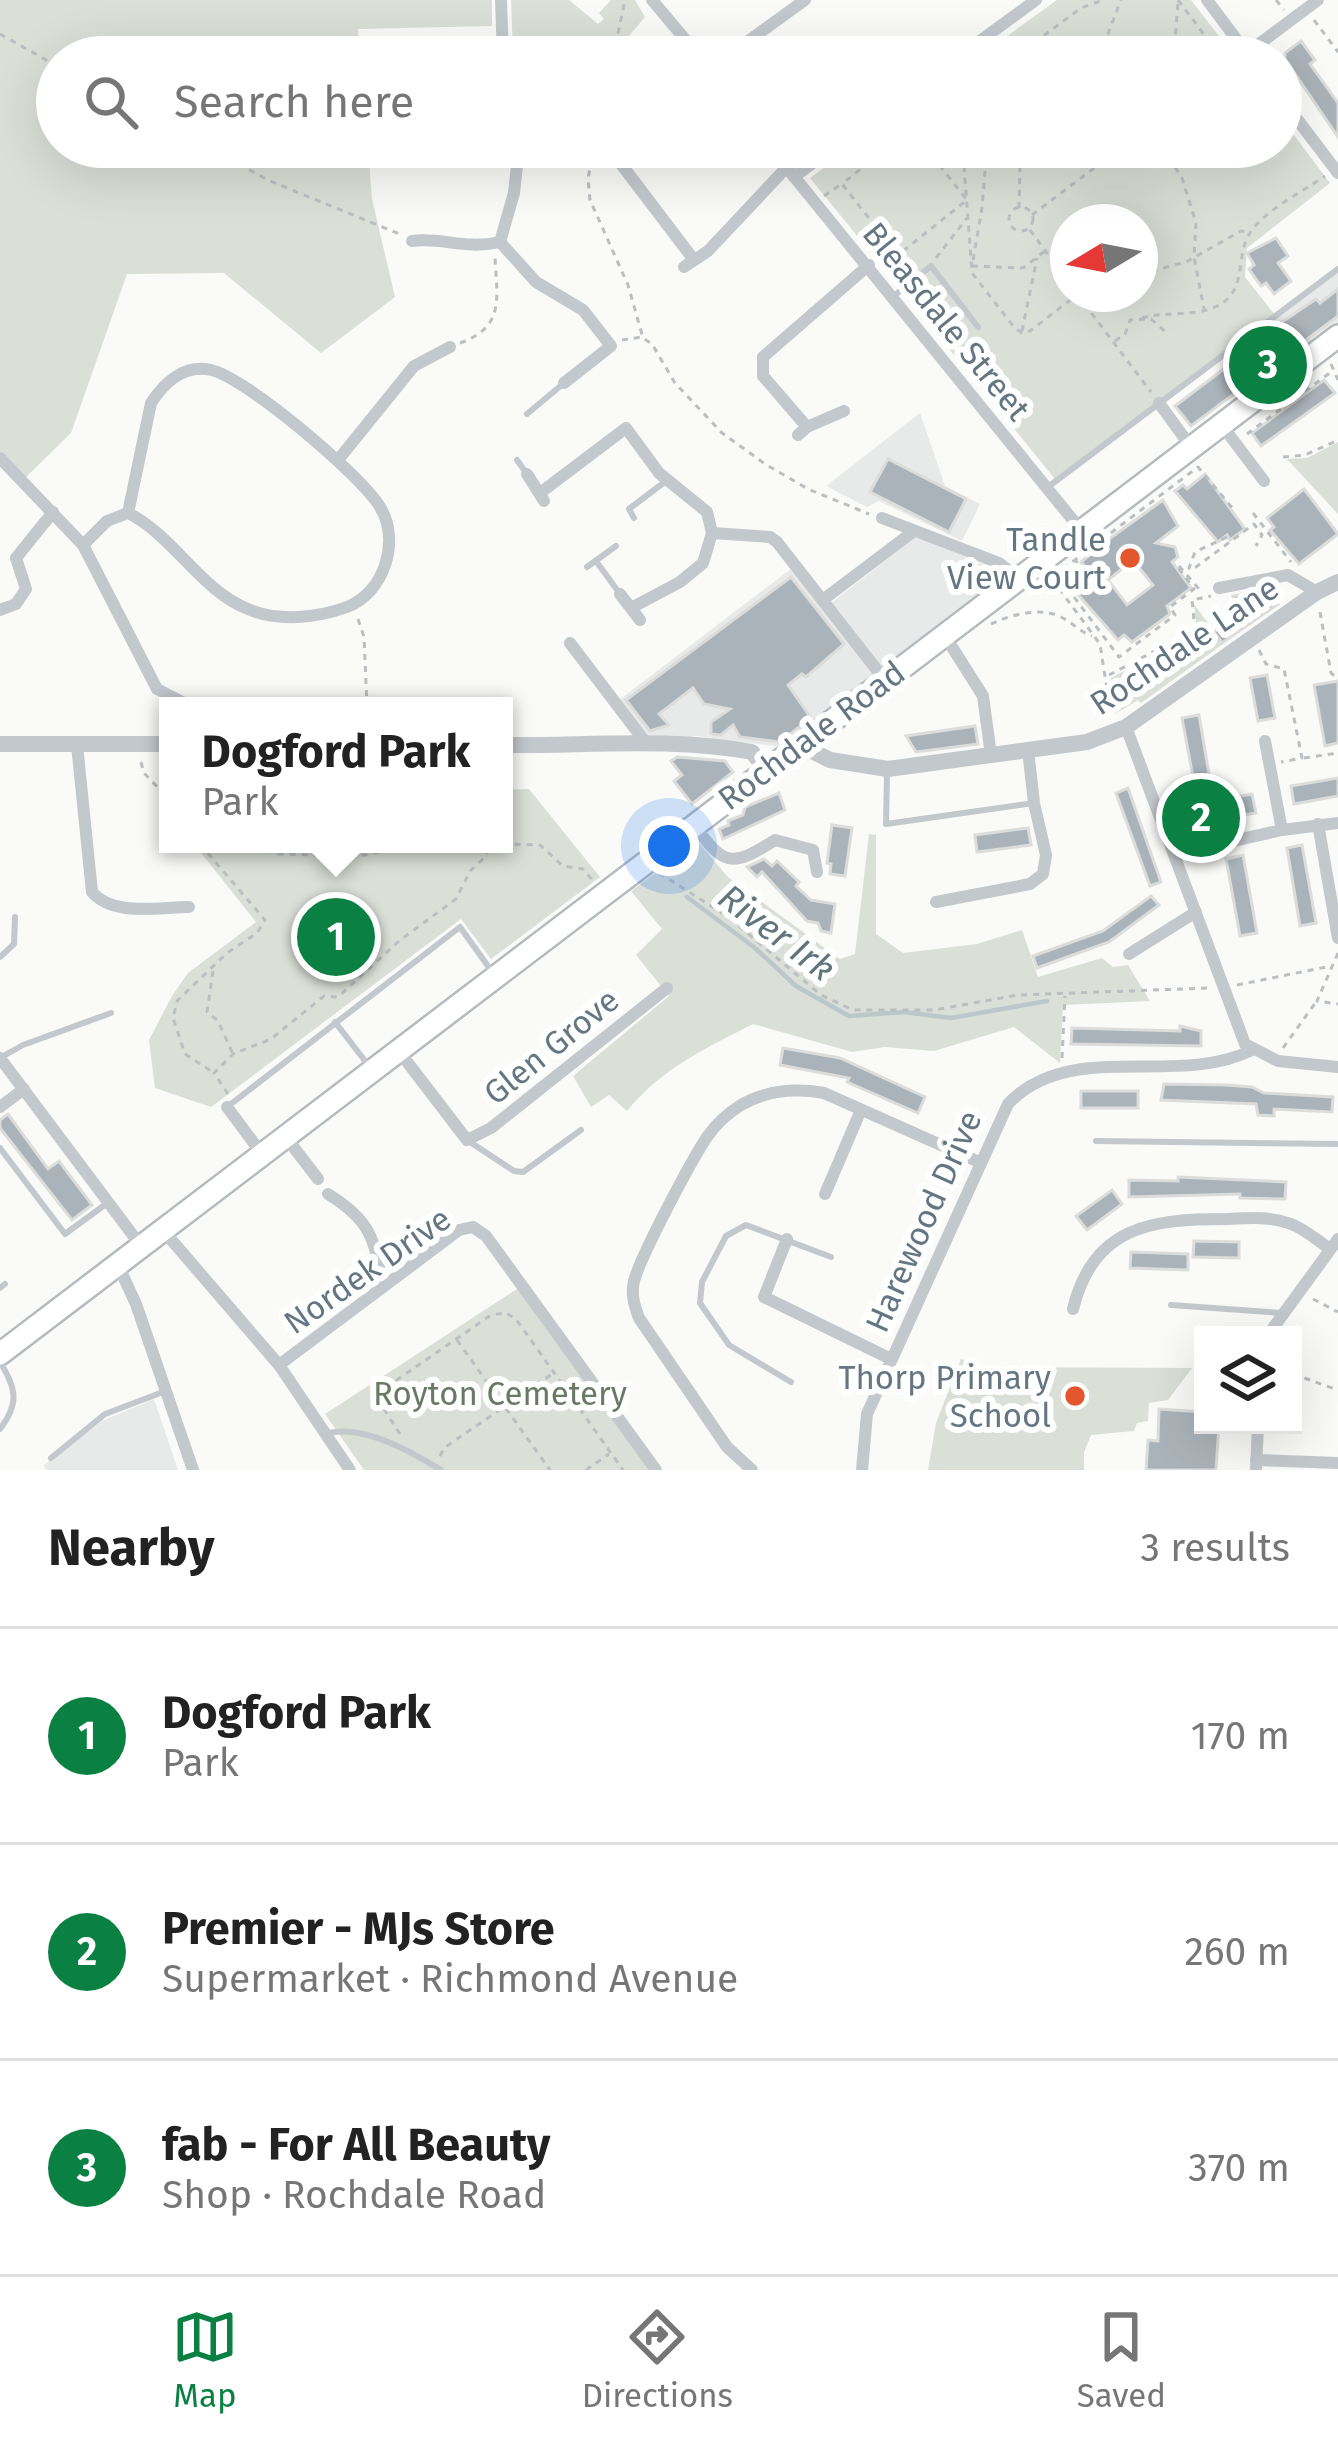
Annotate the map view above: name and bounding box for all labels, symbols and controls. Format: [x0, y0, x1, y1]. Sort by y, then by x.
search box [36, 36, 1302, 168]
icon: search [78, 69, 144, 135]
text: Search here [174, 75, 414, 129]
north arrow [1050, 204, 1158, 312]
street label: Bleasdale Street [854, 214, 1038, 429]
pin: 3 [1229, 320, 1307, 410]
place label: Tandle View Court [947, 520, 1106, 598]
marker: Tandle View Court [1117, 545, 1143, 571]
street label: Rochdale Lane [1083, 568, 1286, 724]
street label: Rochdale Road [710, 653, 913, 819]
popup [159, 697, 513, 853]
text: Dogford Park [202, 725, 470, 779]
pin: 2 [1162, 773, 1240, 863]
text: Park [202, 779, 278, 825]
your location [639, 816, 699, 876]
water label: River Irk [709, 875, 843, 991]
pin: 1 [297, 892, 375, 982]
street label: Glen Grove [476, 980, 627, 1113]
street label: Harewood Drive [857, 1104, 991, 1338]
street label: Nordek Drive [277, 1199, 459, 1343]
map controls [1194, 1326, 1302, 1434]
button: layers [1194, 1326, 1302, 1434]
place label: Thorp Primary School [838, 1358, 1051, 1436]
park label: Royton Cemetery [373, 1374, 627, 1414]
marker: Thorp Primary School [1062, 1383, 1088, 1409]
text: Nearby [48, 1517, 214, 1579]
text: 3 results [1140, 1525, 1290, 1571]
text: Dogford Park [162, 1686, 431, 1740]
text: 1 [78, 1713, 96, 1759]
text: 170 m [1191, 1713, 1290, 1759]
text: Park [162, 1740, 239, 1786]
text: Premier - MJs Store [162, 1902, 555, 1956]
text: 2 [77, 1929, 97, 1975]
text: 260 m [1184, 1929, 1290, 1975]
text: Supermarket · Richmond Avenue [162, 1956, 738, 2002]
text: fab - For All Beauty [162, 2118, 550, 2172]
text: 3 [77, 2145, 97, 2191]
text: 370 m [1188, 2145, 1290, 2191]
text: Shop · Rochdale Road [162, 2172, 546, 2218]
tab: Map [172, 2304, 238, 2416]
tab: Directions [582, 2304, 733, 2416]
tab: Saved [1077, 2304, 1166, 2416]

